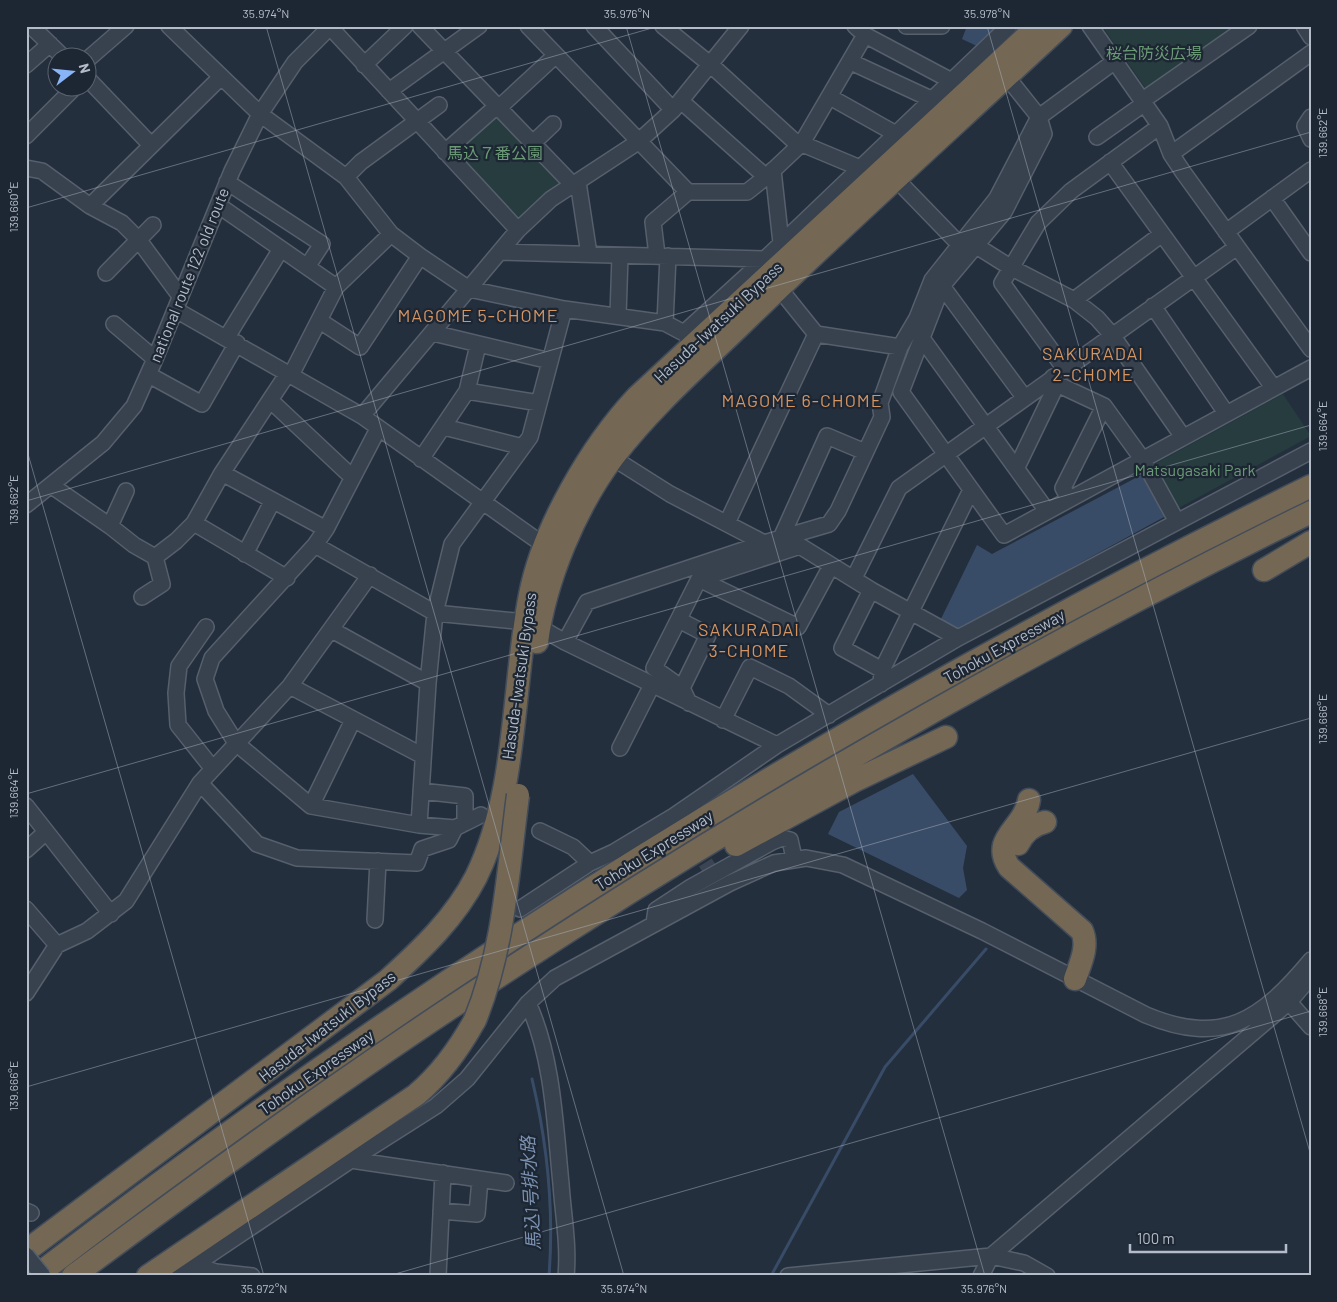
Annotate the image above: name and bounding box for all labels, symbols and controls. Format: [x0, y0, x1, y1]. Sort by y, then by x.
text: 35.974°N [243, 6, 289, 20]
text: 35.976°N [604, 6, 650, 20]
text: 35.978°N [964, 6, 1010, 20]
park label: 桜台防災広場 [1106, 43, 1202, 62]
north arrow [48, 48, 98, 98]
text: N [76, 61, 94, 75]
text: 139.662°E [1315, 108, 1329, 158]
park label: 馬込７番公園 [447, 143, 543, 162]
text: 139.660°E [6, 182, 20, 232]
street label: national route 122 old route [145, 185, 232, 365]
street label: Hasuda-Iwatsuki Bypass [650, 257, 786, 386]
district label: MAGOME 5-CHOME [397, 304, 559, 326]
district label: SAKURADAI 2-CHOME [1042, 342, 1144, 385]
district label: MAGOME 6-CHOME [721, 389, 883, 411]
text: 139.664°E [1315, 401, 1329, 451]
park label: Matsugasaki Park [1135, 460, 1256, 479]
text: 139.662°E [6, 475, 20, 525]
street label: Hasuda-Iwatsuki Bypass [497, 591, 540, 761]
street label: Tohoku Expressway [940, 604, 1068, 687]
district label: SAKURADAI 3-CHOME [698, 618, 800, 661]
text: 139.666°E [1315, 694, 1329, 744]
text: 139.664°E [6, 768, 20, 818]
street label: Tohoku Expressway [591, 805, 717, 894]
street label: Hasuda-Iwatsuki Bypass [254, 966, 399, 1085]
text: 139.668°E [1315, 987, 1329, 1037]
street label: Tohoku Expressway [255, 1025, 377, 1118]
text: 139.666°E [6, 1061, 20, 1111]
water label: 馬込1号排水路 [516, 1134, 544, 1251]
scale bar [1130, 1222, 1286, 1254]
text: 100 m [1137, 1229, 1175, 1247]
text: 35.972°N [241, 1281, 287, 1295]
text: 35.974°N [601, 1281, 647, 1295]
text: 35.976°N [961, 1281, 1007, 1295]

